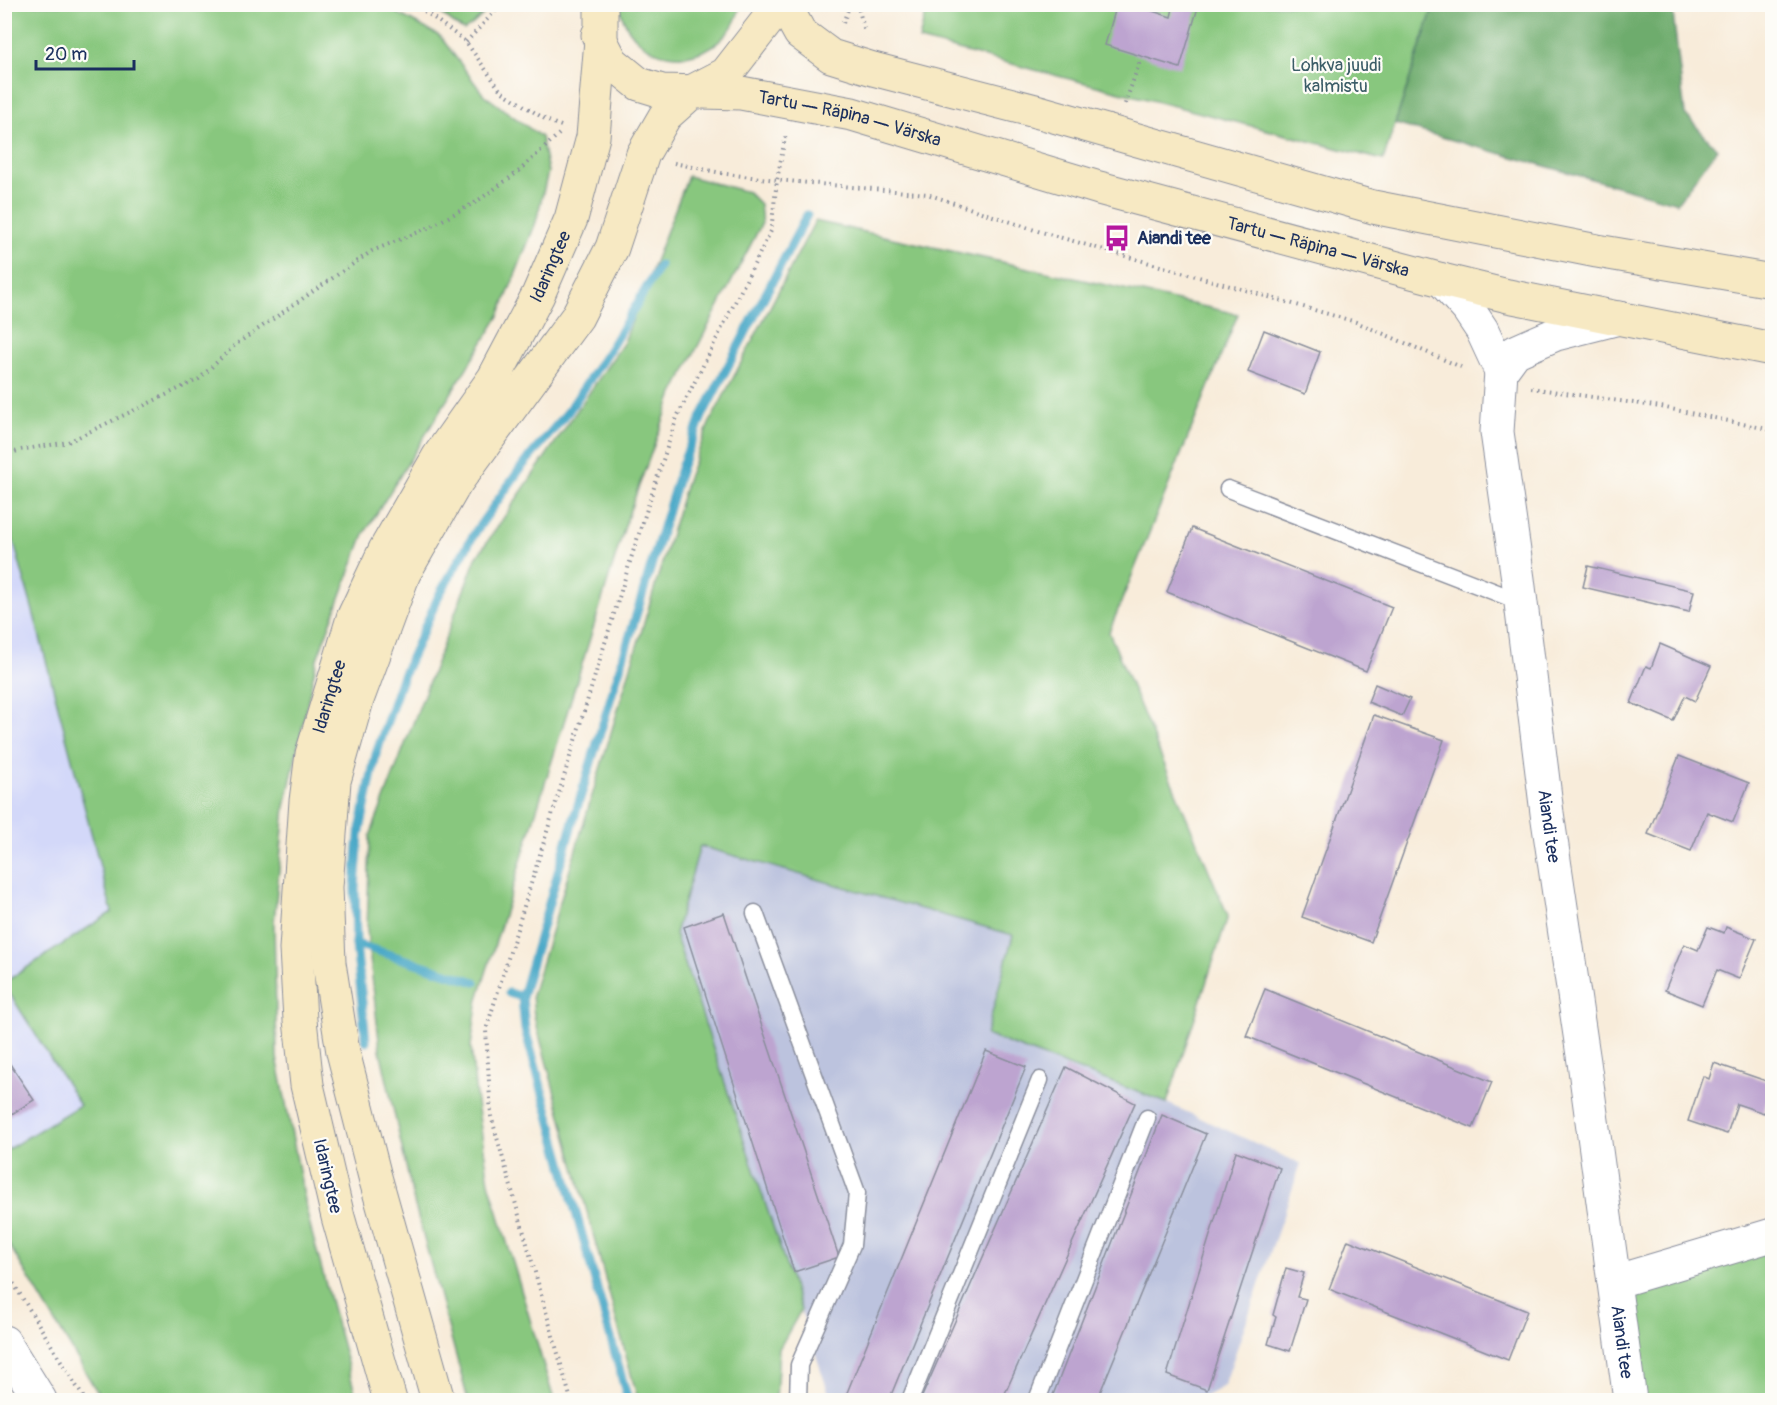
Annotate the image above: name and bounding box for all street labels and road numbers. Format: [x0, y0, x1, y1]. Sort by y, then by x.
street label: Tartu — Räpina — Värska [756, 85, 944, 152]
street label: Tartu — Räpina — Värska [1224, 212, 1412, 283]
street label: Idaringtee [525, 227, 577, 307]
street label: Idaringtee [308, 657, 352, 736]
street label: Aiandi tee [1532, 788, 1565, 865]
street label: Idaringtee [308, 1137, 347, 1216]
street label: Aiandi tee [1605, 1304, 1638, 1380]

